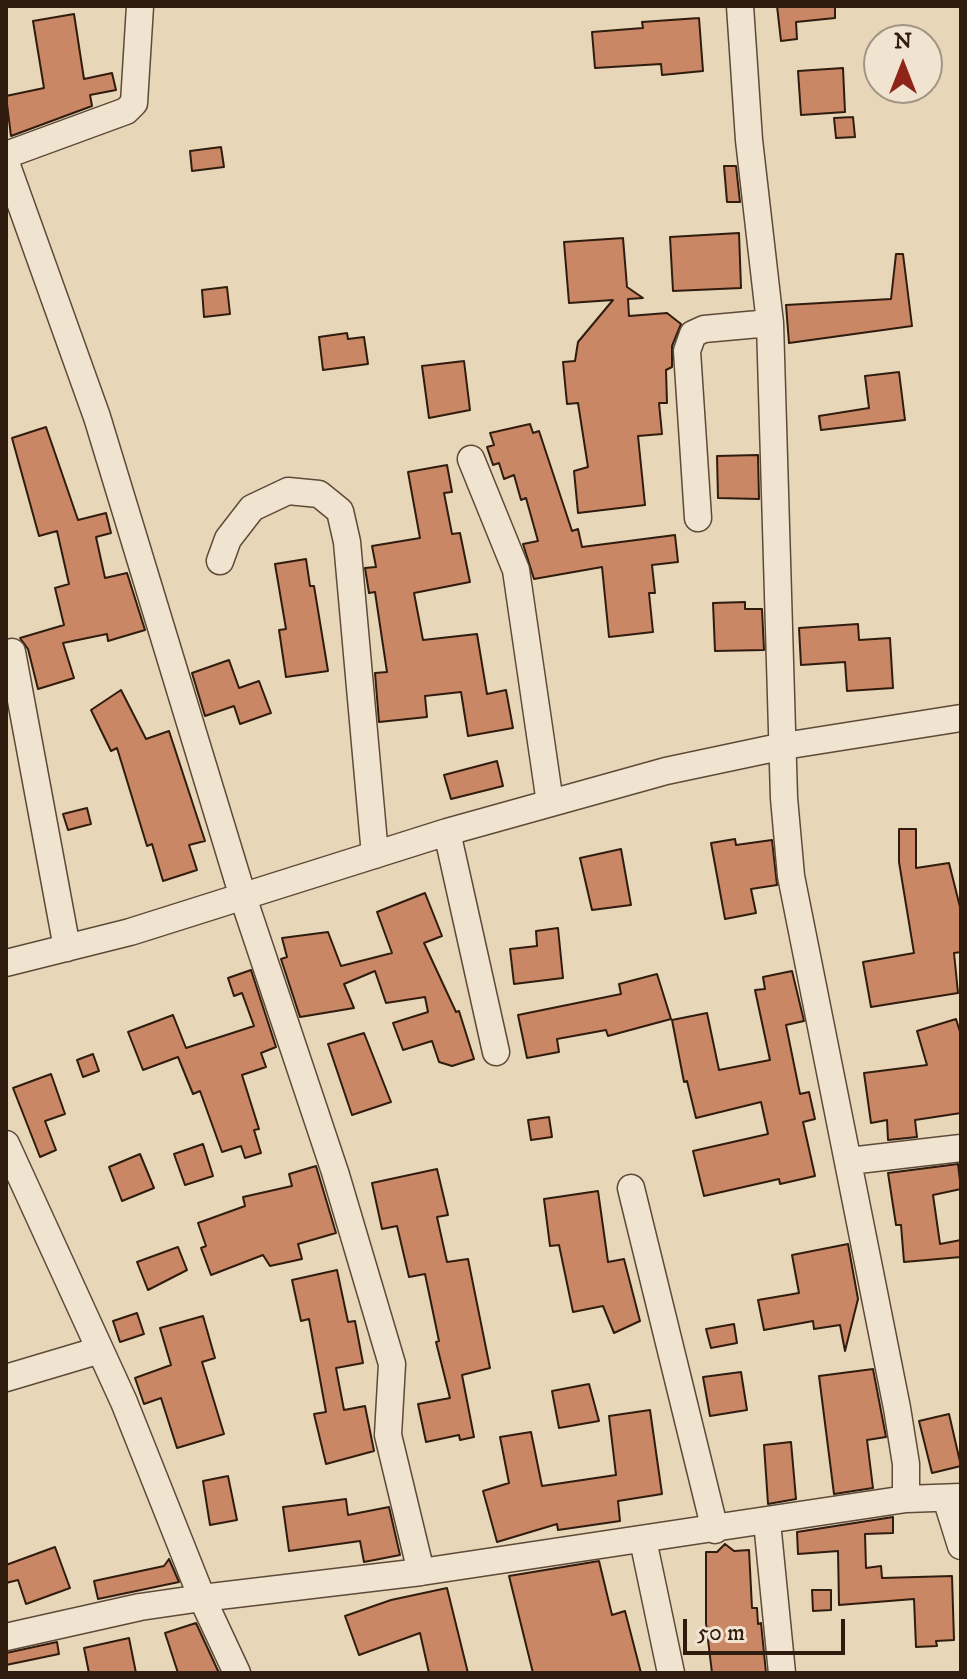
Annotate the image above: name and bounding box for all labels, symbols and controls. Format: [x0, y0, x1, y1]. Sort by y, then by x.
north arrow [863, 24, 943, 104]
text: N [894, 28, 912, 55]
scale bar [687, 1603, 849, 1653]
text: 50 m [697, 1618, 745, 1648]

